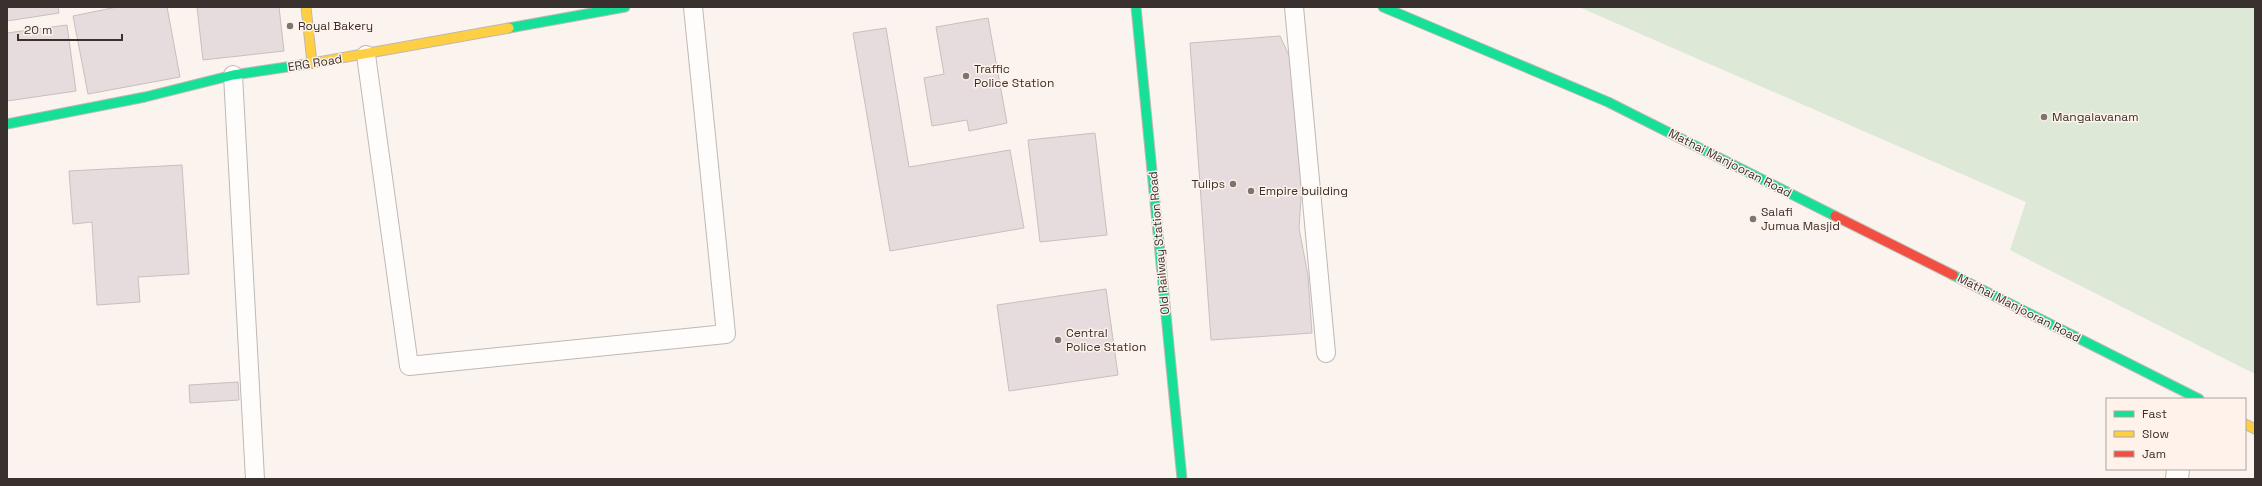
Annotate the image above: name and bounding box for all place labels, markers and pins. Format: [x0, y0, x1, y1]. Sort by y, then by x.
place label: Royal Bakery [298, 18, 373, 34]
marker: Royal Bakery [285, 21, 295, 31]
place label: Traffic Police Station [974, 61, 1054, 91]
marker: Traffic Police Station [961, 71, 971, 81]
place label: Mangalavanam [2052, 109, 2139, 125]
marker: Mangalavanam [2039, 112, 2049, 122]
place label: Tulips [1192, 176, 1225, 192]
marker: Tulips [1228, 179, 1238, 189]
place label: Empire building [1259, 183, 1348, 199]
marker: Empire building [1246, 186, 1256, 196]
place label: Salafi Jumua Masjid [1761, 204, 1840, 234]
marker: Salafi Jumua Masjid [1748, 214, 1758, 224]
place label: Central Police Station [1066, 325, 1146, 355]
marker: Central Police Station [1053, 335, 1063, 345]

